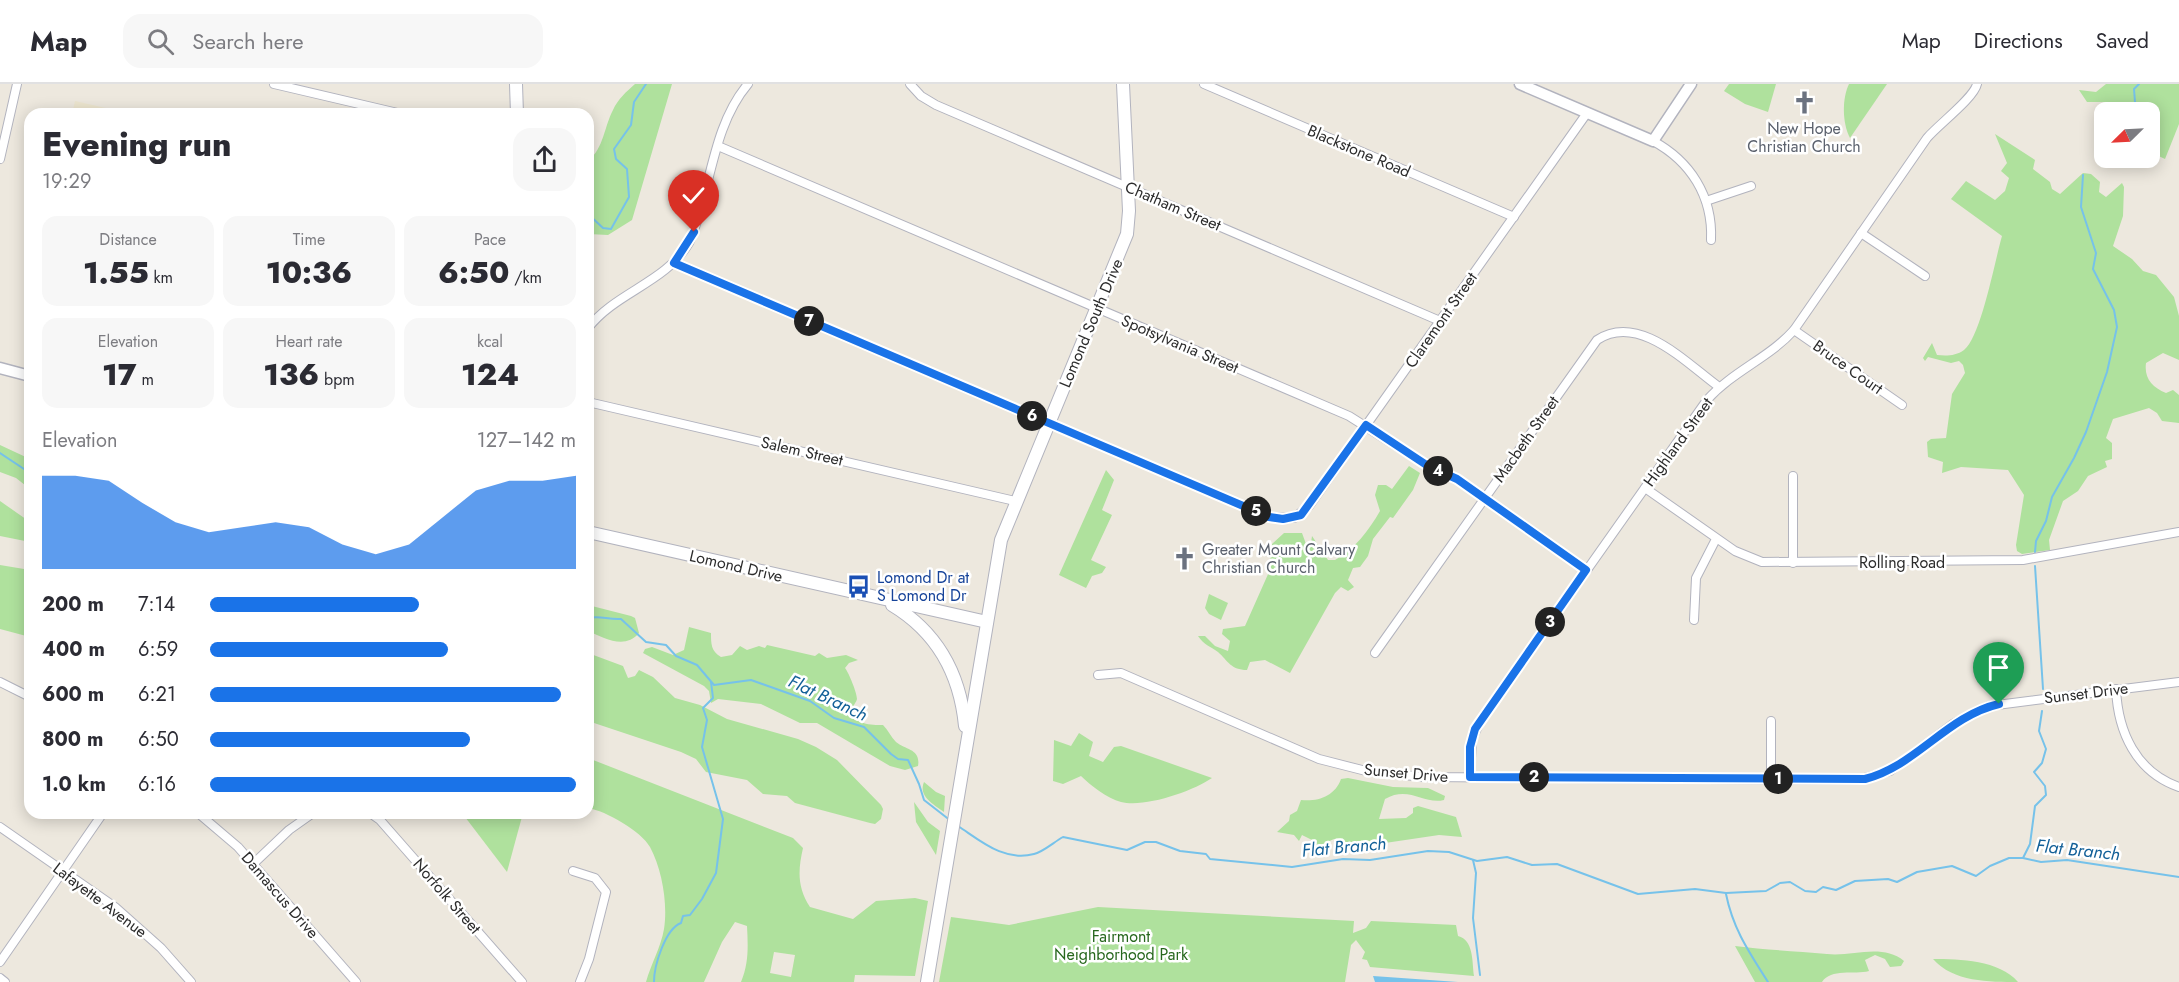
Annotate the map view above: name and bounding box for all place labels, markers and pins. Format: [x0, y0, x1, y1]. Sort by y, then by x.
church icon: New Hope Christian Church [1791, 90, 1817, 116]
place label: New Hope Christian Church [1747, 117, 1861, 158]
pin [668, 170, 719, 232]
pin: 7 [794, 306, 824, 336]
pin: 6 [1017, 401, 1047, 431]
pin: 4 [1423, 456, 1453, 486]
pin: 5 [1241, 496, 1271, 526]
place label: Greater Mount Calvary Christian Church [1202, 538, 1356, 579]
church icon: Greater Mount Calvary Christian Church [1171, 545, 1197, 571]
place label: Lomond Dr at S Lomond Dr [877, 566, 969, 607]
bus stop icon: Lomond Dr at S Lomond Dr [846, 573, 872, 599]
pin: 3 [1535, 607, 1565, 637]
pin [1973, 642, 2024, 704]
pin: 2 [1519, 762, 1549, 792]
pin: 1 [1763, 764, 1793, 794]

